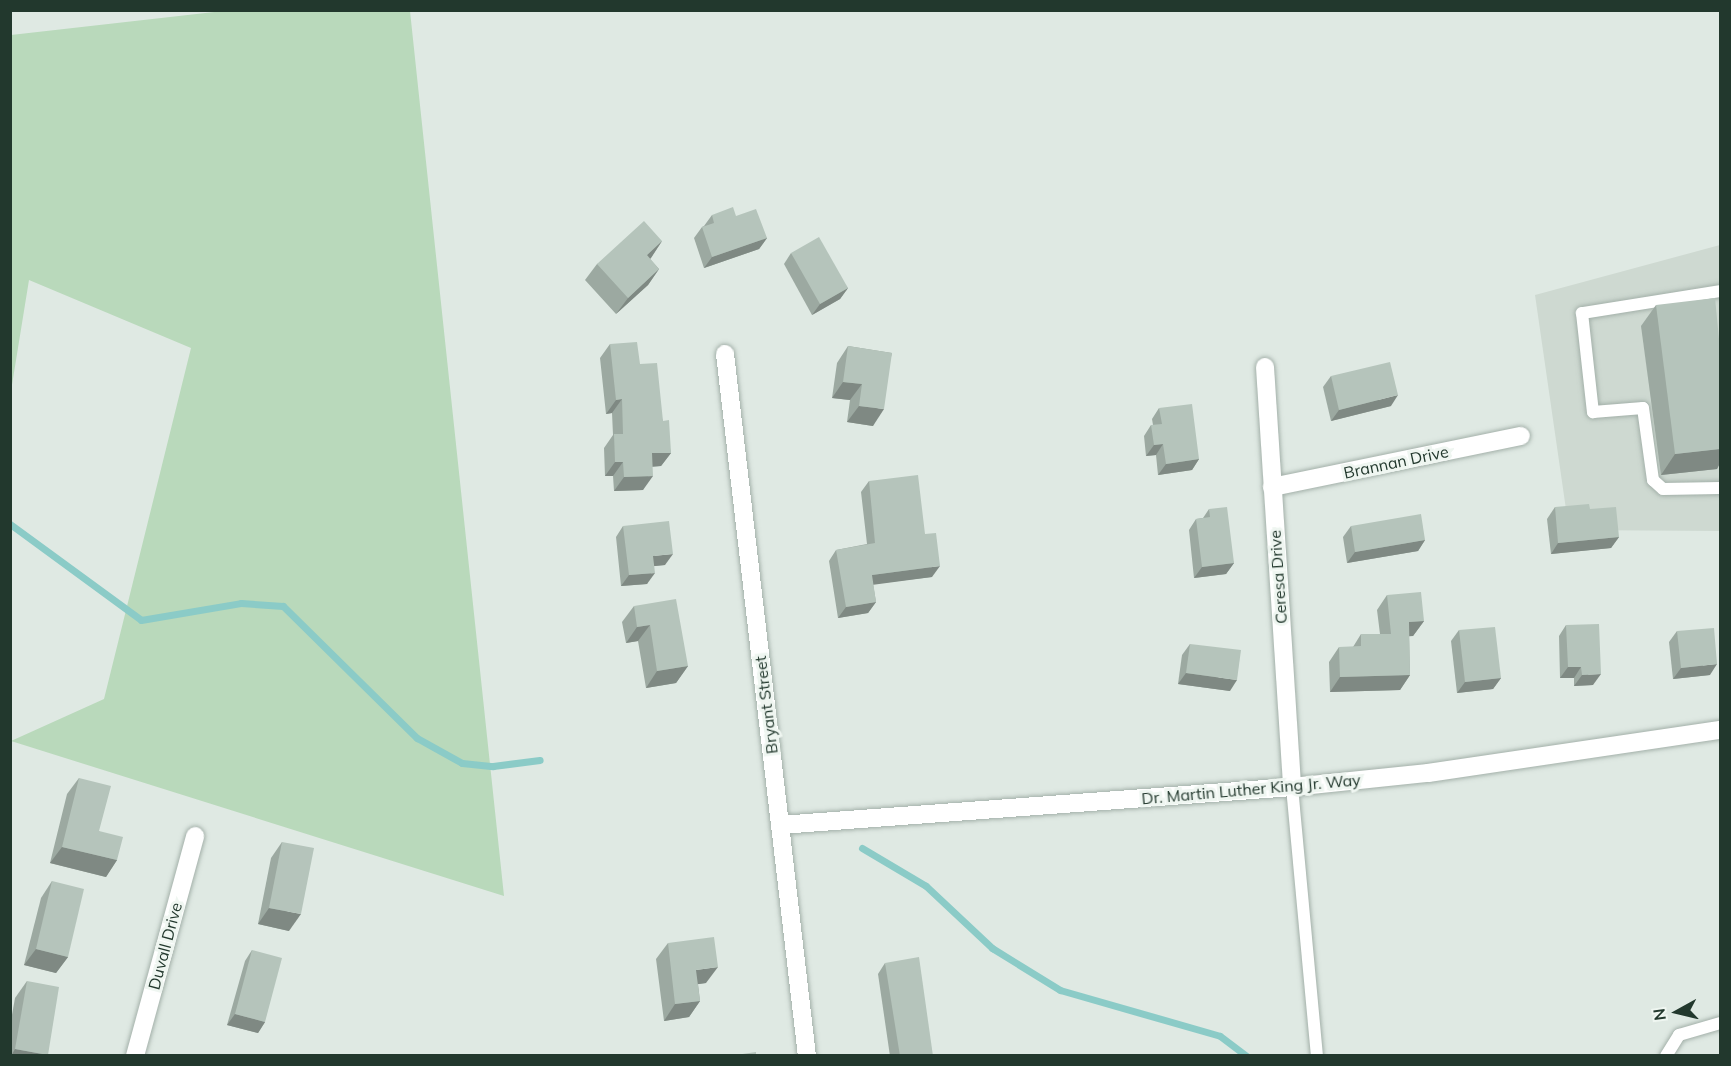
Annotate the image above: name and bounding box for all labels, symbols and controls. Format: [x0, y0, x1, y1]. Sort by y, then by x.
street label: Brannan Drive [1342, 442, 1450, 482]
street label: Ceresa Drive [1265, 530, 1291, 624]
street label: Bryant Street [750, 655, 782, 755]
street label: Dr. Martin Luther King Jr. Way [1141, 770, 1361, 808]
street label: Duvall Drive [144, 900, 186, 992]
north arrow [1647, 982, 1707, 1042]
text: N [1648, 1007, 1670, 1022]

